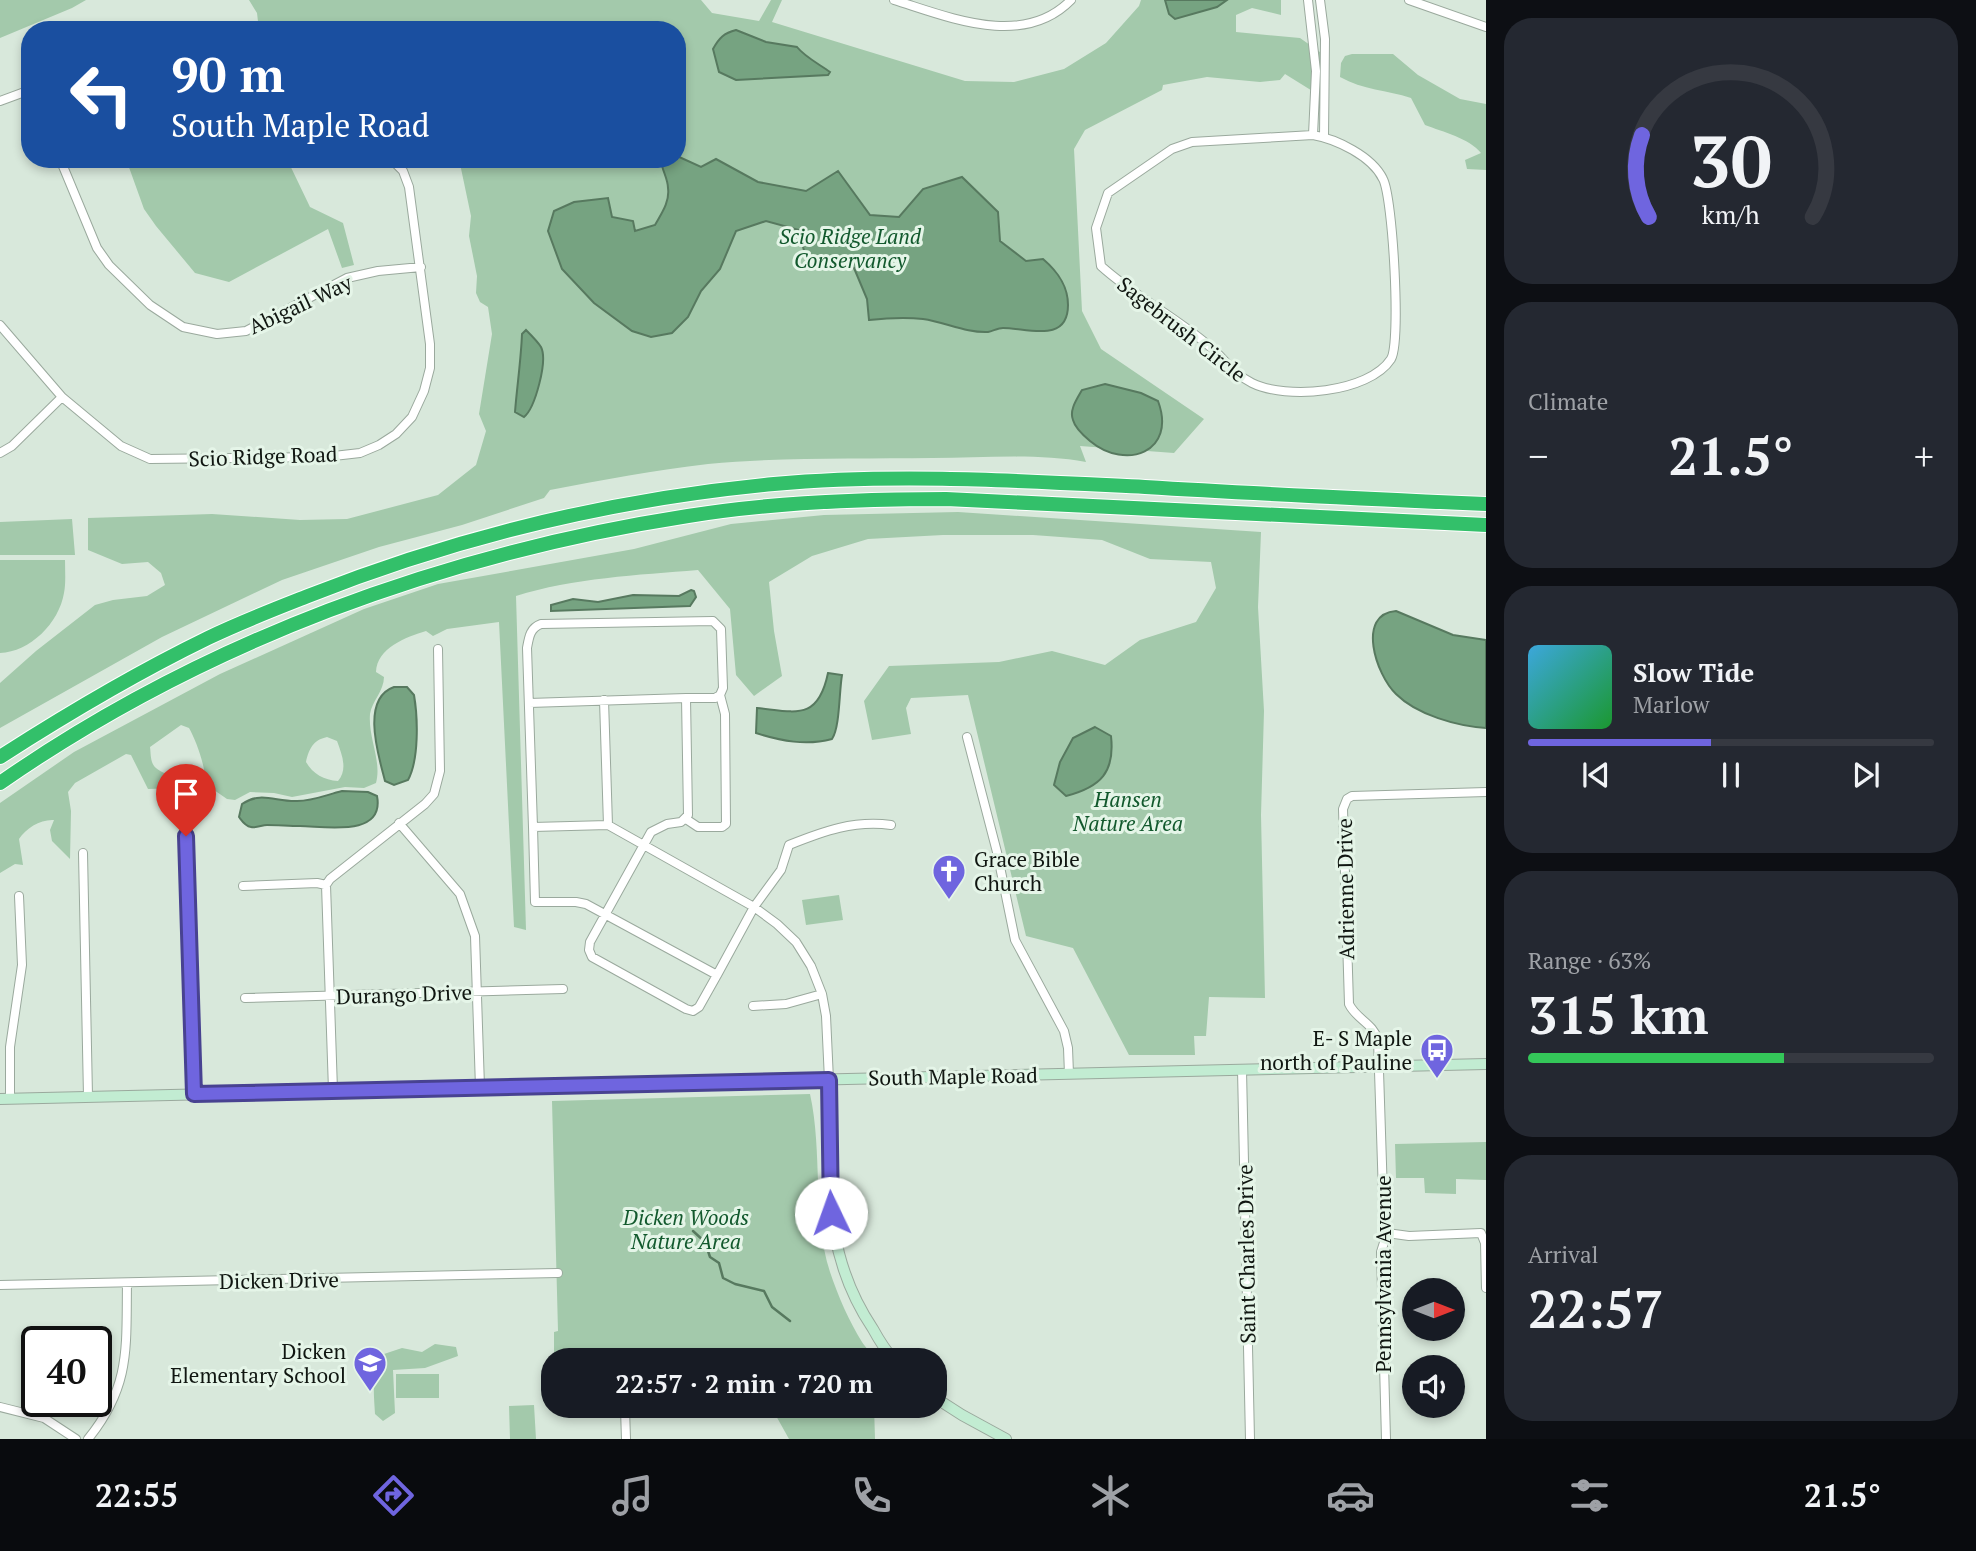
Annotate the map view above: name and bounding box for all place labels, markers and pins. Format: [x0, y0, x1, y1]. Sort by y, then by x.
pin [156, 764, 216, 836]
place label: Grace Bible Church [974, 845, 1080, 897]
church icon: Grace Bible Church [930, 852, 968, 901]
place label: E- S Maple north of Pauline [1260, 1024, 1412, 1076]
bus stop icon: E- S Maple north of Pauline [1418, 1031, 1456, 1080]
place label: Dicken Elementary School [170, 1337, 347, 1389]
school or university icon: Dicken Elementary School [351, 1344, 389, 1393]

